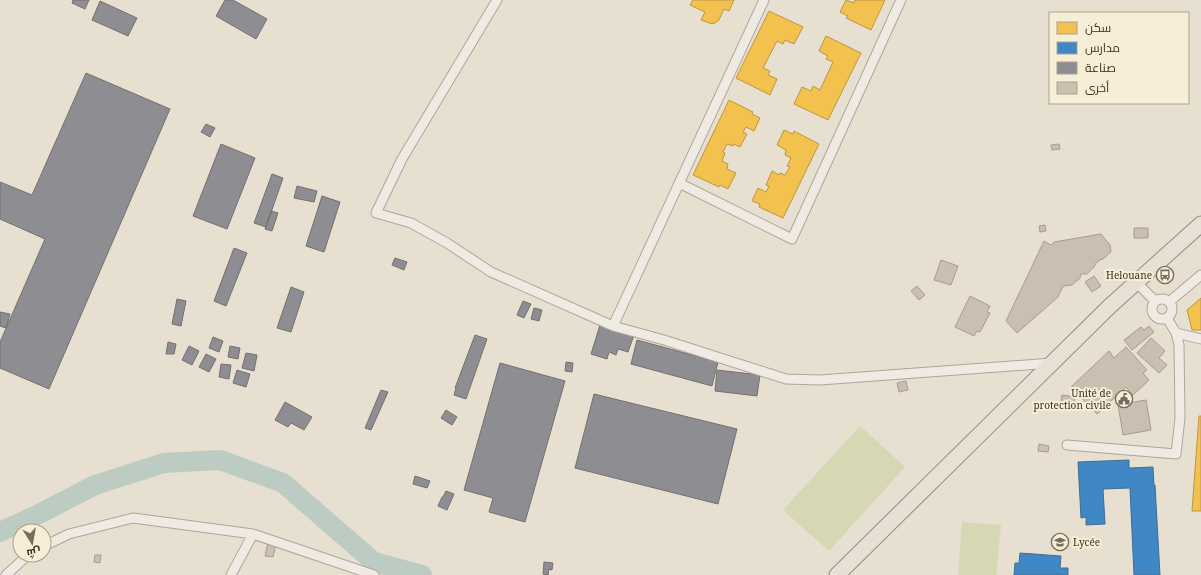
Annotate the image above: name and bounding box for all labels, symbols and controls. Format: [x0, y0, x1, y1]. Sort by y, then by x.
legend [1049, 12, 1189, 104]
text: سكن [1085, 19, 1111, 36]
text: مدارس [1085, 39, 1120, 56]
text: صناعة [1085, 59, 1116, 76]
text: أخرى [1085, 79, 1109, 96]
bus stop icon: Helouane [1155, 265, 1175, 285]
place label: Helouane [1106, 268, 1152, 282]
place label: Unité de protection civile [1033, 386, 1111, 412]
public building icon: Unité de protection civile [1114, 389, 1134, 409]
north arrow [12, 523, 52, 563]
school or university icon: Lycée [1050, 532, 1070, 552]
place label: Lycée [1073, 535, 1100, 549]
text: ش [26, 545, 42, 562]

